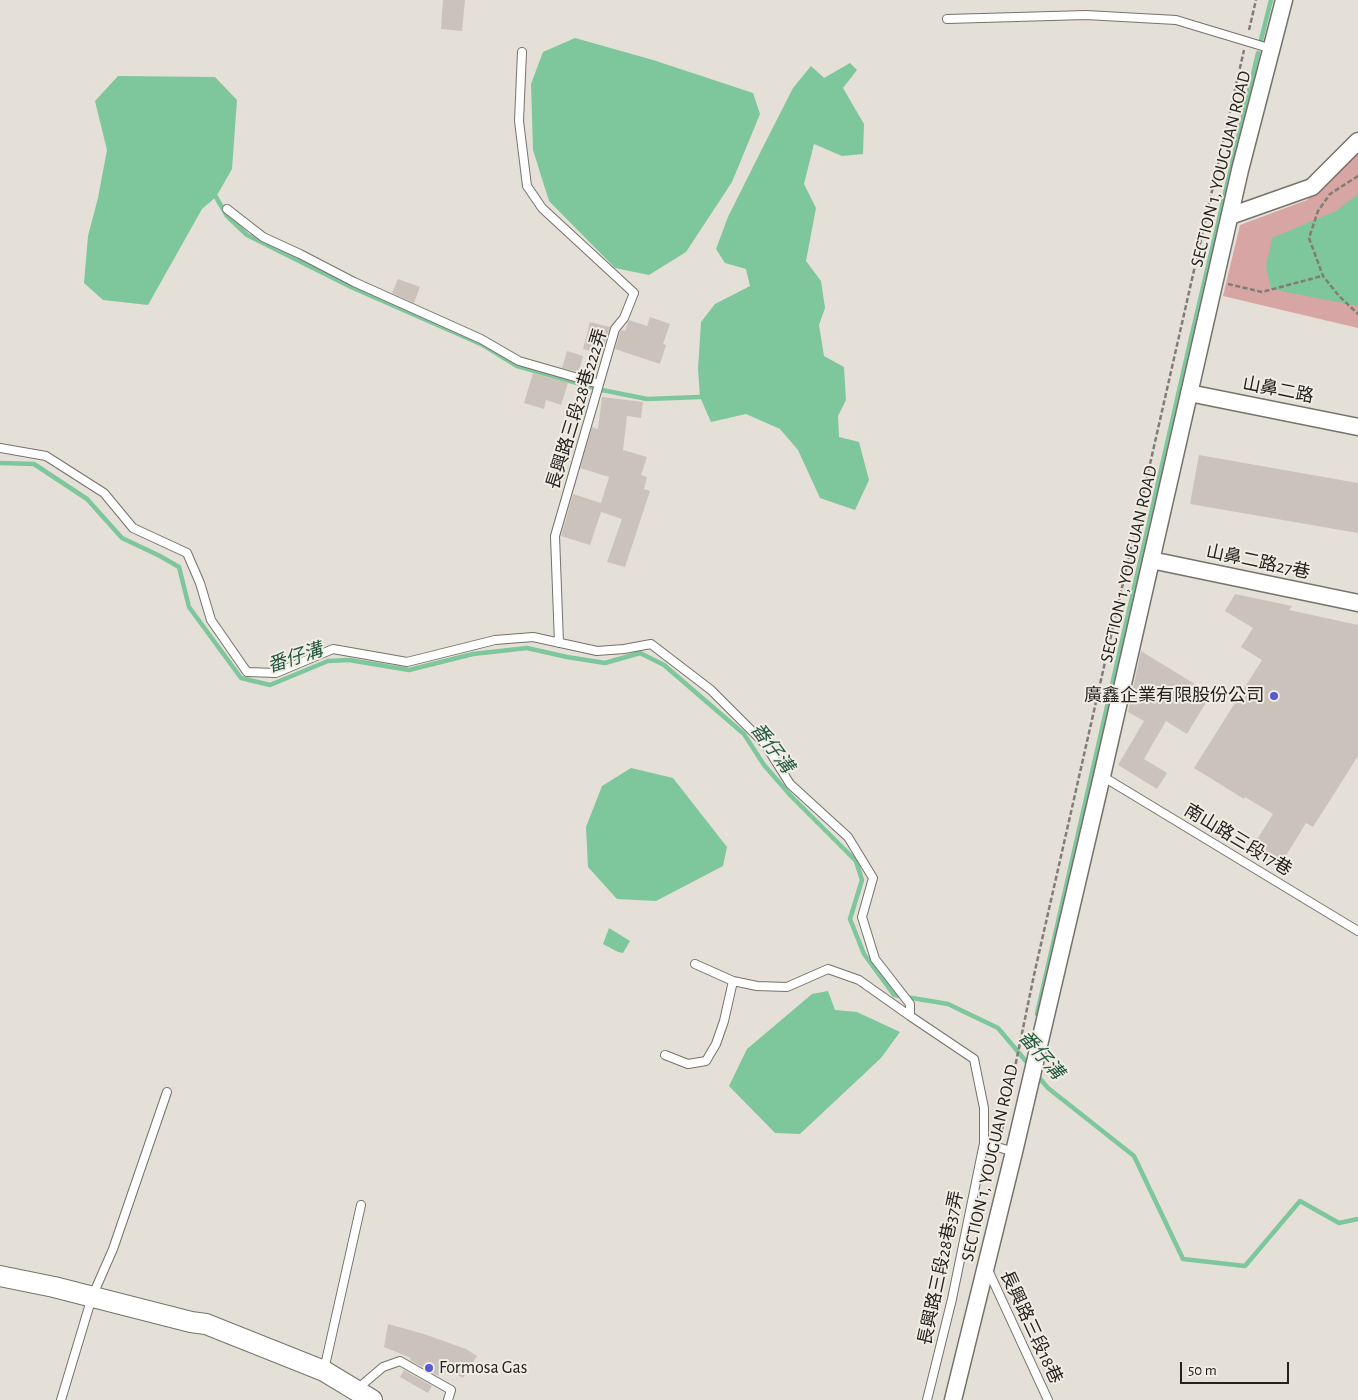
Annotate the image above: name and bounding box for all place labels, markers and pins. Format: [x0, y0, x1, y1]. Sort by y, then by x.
place label: 廣鑫企業有限股份公司 [1084, 685, 1264, 707]
marker: 廣鑫企業有限股份公司 [1268, 690, 1280, 702]
place label: Formosa Gas [439, 1357, 527, 1379]
marker: Formosa Gas [423, 1362, 435, 1374]

